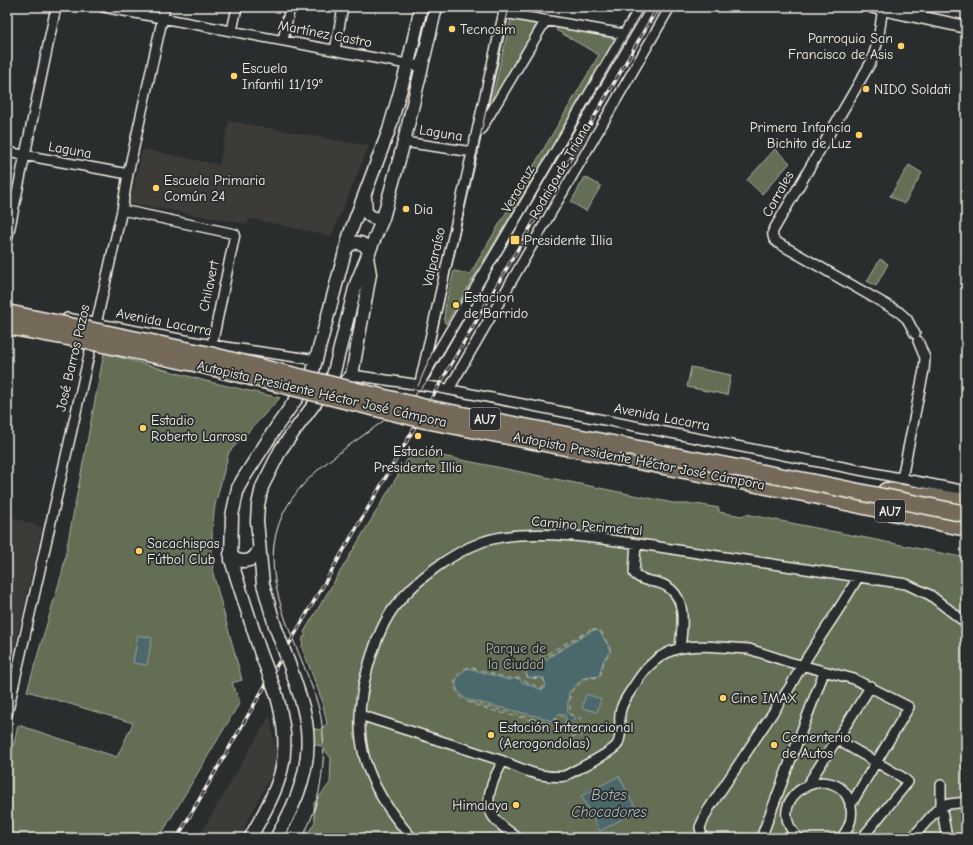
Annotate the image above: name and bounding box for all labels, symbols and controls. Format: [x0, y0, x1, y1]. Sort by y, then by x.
street label: Martínez Castro [276, 17, 374, 51]
place label: Tecnosim [460, 21, 516, 38]
marker: Tecnosim [447, 24, 457, 34]
place label: Parroquia San Francisco de Asis [788, 30, 893, 63]
marker: Parroquia San Francisco de Asis [896, 41, 906, 51]
place label: Escuela Infantil 11/19° [242, 60, 323, 93]
marker: Escuela Infantil 11/19° [229, 71, 239, 81]
place label: NIDO Soldati [874, 81, 951, 98]
marker: NIDO Soldati [861, 84, 871, 94]
place label: Primera Infancia Bichito de Luz [750, 119, 851, 152]
street label: Rodrigo de Triana [525, 120, 595, 222]
street label: Laguna [418, 121, 464, 145]
marker: Primera Infancia Bichito de Luz [854, 130, 864, 140]
street label: Laguna [47, 138, 93, 162]
street label: Veracruz [498, 162, 538, 216]
street label: Corrales [758, 168, 798, 220]
place label: Escuela Primaria Común 24 [164, 172, 265, 205]
marker: Escuela Primaria Común 24 [151, 183, 161, 193]
place label: Dia [414, 201, 433, 218]
marker: Dia [401, 204, 411, 214]
street label: Valparaíso [419, 226, 449, 288]
place label: Presidente Illia [524, 232, 613, 249]
marker: Presidente Illia [509, 234, 521, 246]
street label: Chilavert [195, 258, 223, 313]
place label: Estacion de Barrido [464, 289, 528, 322]
marker: Estacion de Barrido [451, 300, 461, 310]
street label: José Barros Pazos [52, 303, 94, 413]
street label: Avenida Lacarra [115, 304, 213, 340]
street label: Autopista Presidente Héctor José Cámpora [195, 357, 449, 431]
street label: Avenida Lacarra [613, 399, 711, 435]
road number: AU7 [470, 408, 500, 430]
place label: Estadio Roberto Larrosa [151, 412, 248, 445]
marker: Estadio Roberto Larrosa [138, 423, 148, 433]
street label: Autopista Presidente Héctor José Cámpora [512, 428, 766, 494]
marker: Estación Presidente Illia [413, 431, 423, 441]
place label: Estación Presidente Illia [374, 443, 462, 476]
road number: AU7 [875, 500, 905, 522]
street label: Camino Perimetral [531, 513, 643, 539]
place label: Sacachispas Fútbol Club [147, 535, 220, 568]
marker: Sacachispas Fútbol Club [134, 546, 144, 556]
park label: Parque de la Ciudad [486, 640, 546, 673]
place label: Cine IMAX [731, 690, 797, 707]
marker: Cine IMAX [718, 693, 728, 703]
place label: Estación Internacional (Aerogondolas) [499, 719, 634, 752]
place label: Cementerio de Autos [782, 729, 851, 762]
marker: Estación Internacional (Aerogondolas) [486, 730, 496, 740]
marker: Cementerio de Autos [769, 740, 779, 750]
water label: Botes Chocadores [571, 786, 647, 821]
place label: Himalaya [452, 797, 508, 814]
marker: Himalaya [511, 800, 521, 810]

